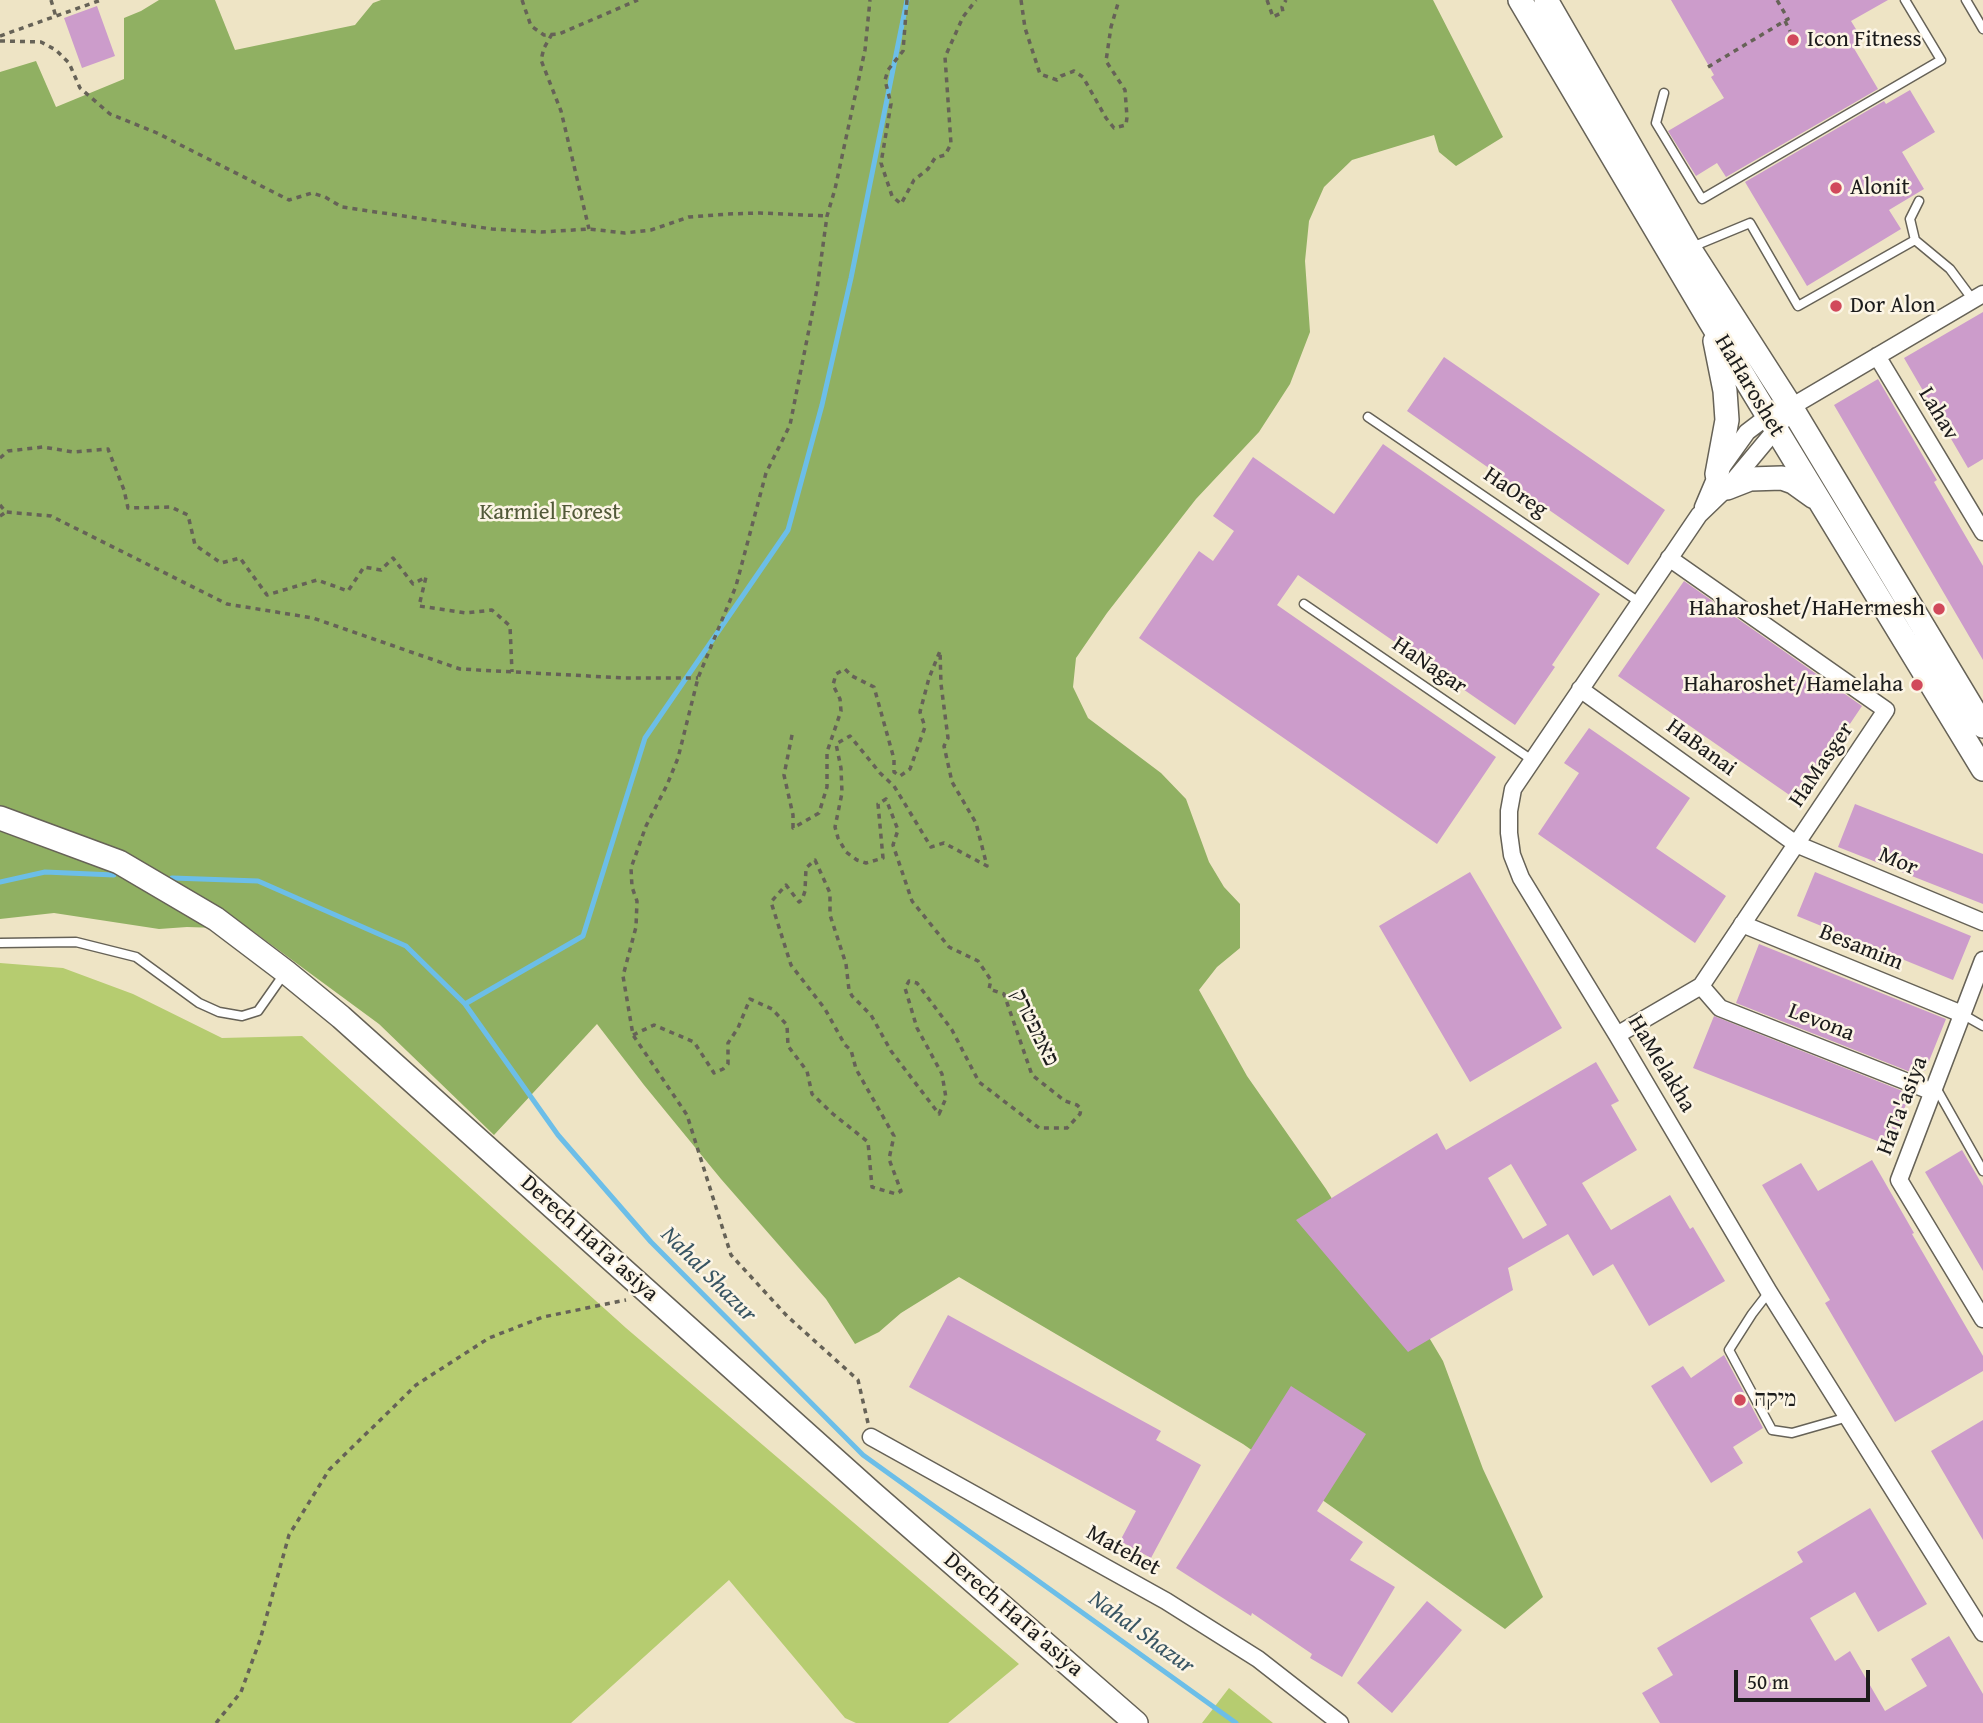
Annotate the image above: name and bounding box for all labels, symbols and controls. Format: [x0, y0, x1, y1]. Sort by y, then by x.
place label: Icon Fitness [1807, 26, 1922, 54]
marker: Icon Fitness [1785, 32, 1801, 48]
place label: Alonit [1850, 174, 1910, 202]
marker: Alonit [1828, 180, 1844, 196]
place label: Dor Alon [1850, 292, 1935, 320]
marker: Dor Alon [1828, 298, 1844, 314]
street label: HaHaroshet [1708, 330, 1790, 442]
street label: Lahav [1911, 382, 1965, 446]
street label: HaOreg [1478, 462, 1552, 524]
park label: Karmiel Forest [480, 499, 620, 527]
place label: Haharoshet/HaHermesh [1689, 595, 1925, 623]
marker: Haharoshet/HaHermesh [1931, 601, 1947, 617]
street label: HaNagar [1387, 631, 1471, 701]
place label: Haharoshet/Hamelaha [1684, 671, 1903, 699]
marker: Haharoshet/Hamelaha [1909, 677, 1925, 693]
street label: HaBanai [1660, 713, 1742, 783]
street label: HaMasger [1784, 717, 1860, 813]
street label: Mor [1874, 841, 1922, 883]
street label: Besamim [1815, 919, 1907, 977]
street label: פאמפטרק [1004, 985, 1064, 1071]
street label: Levona [1784, 998, 1858, 1048]
street label: HaMelakha [1621, 1010, 1701, 1118]
street label: HaTa'asiya [1872, 1053, 1934, 1159]
street label: Derech HaTa'asiya [514, 1170, 664, 1308]
water label: Nahal Shazur [654, 1221, 762, 1329]
place label: מיקה [1754, 1386, 1796, 1414]
marker: מיקה [1732, 1392, 1748, 1408]
street label: Matehet [1081, 1519, 1165, 1583]
street label: Derech HaTa'asiya [938, 1547, 1088, 1683]
water label: Nahal Shazur [1082, 1585, 1200, 1681]
scale bar [1738, 1656, 1874, 1700]
text: 50 m [1747, 1666, 1789, 1697]

